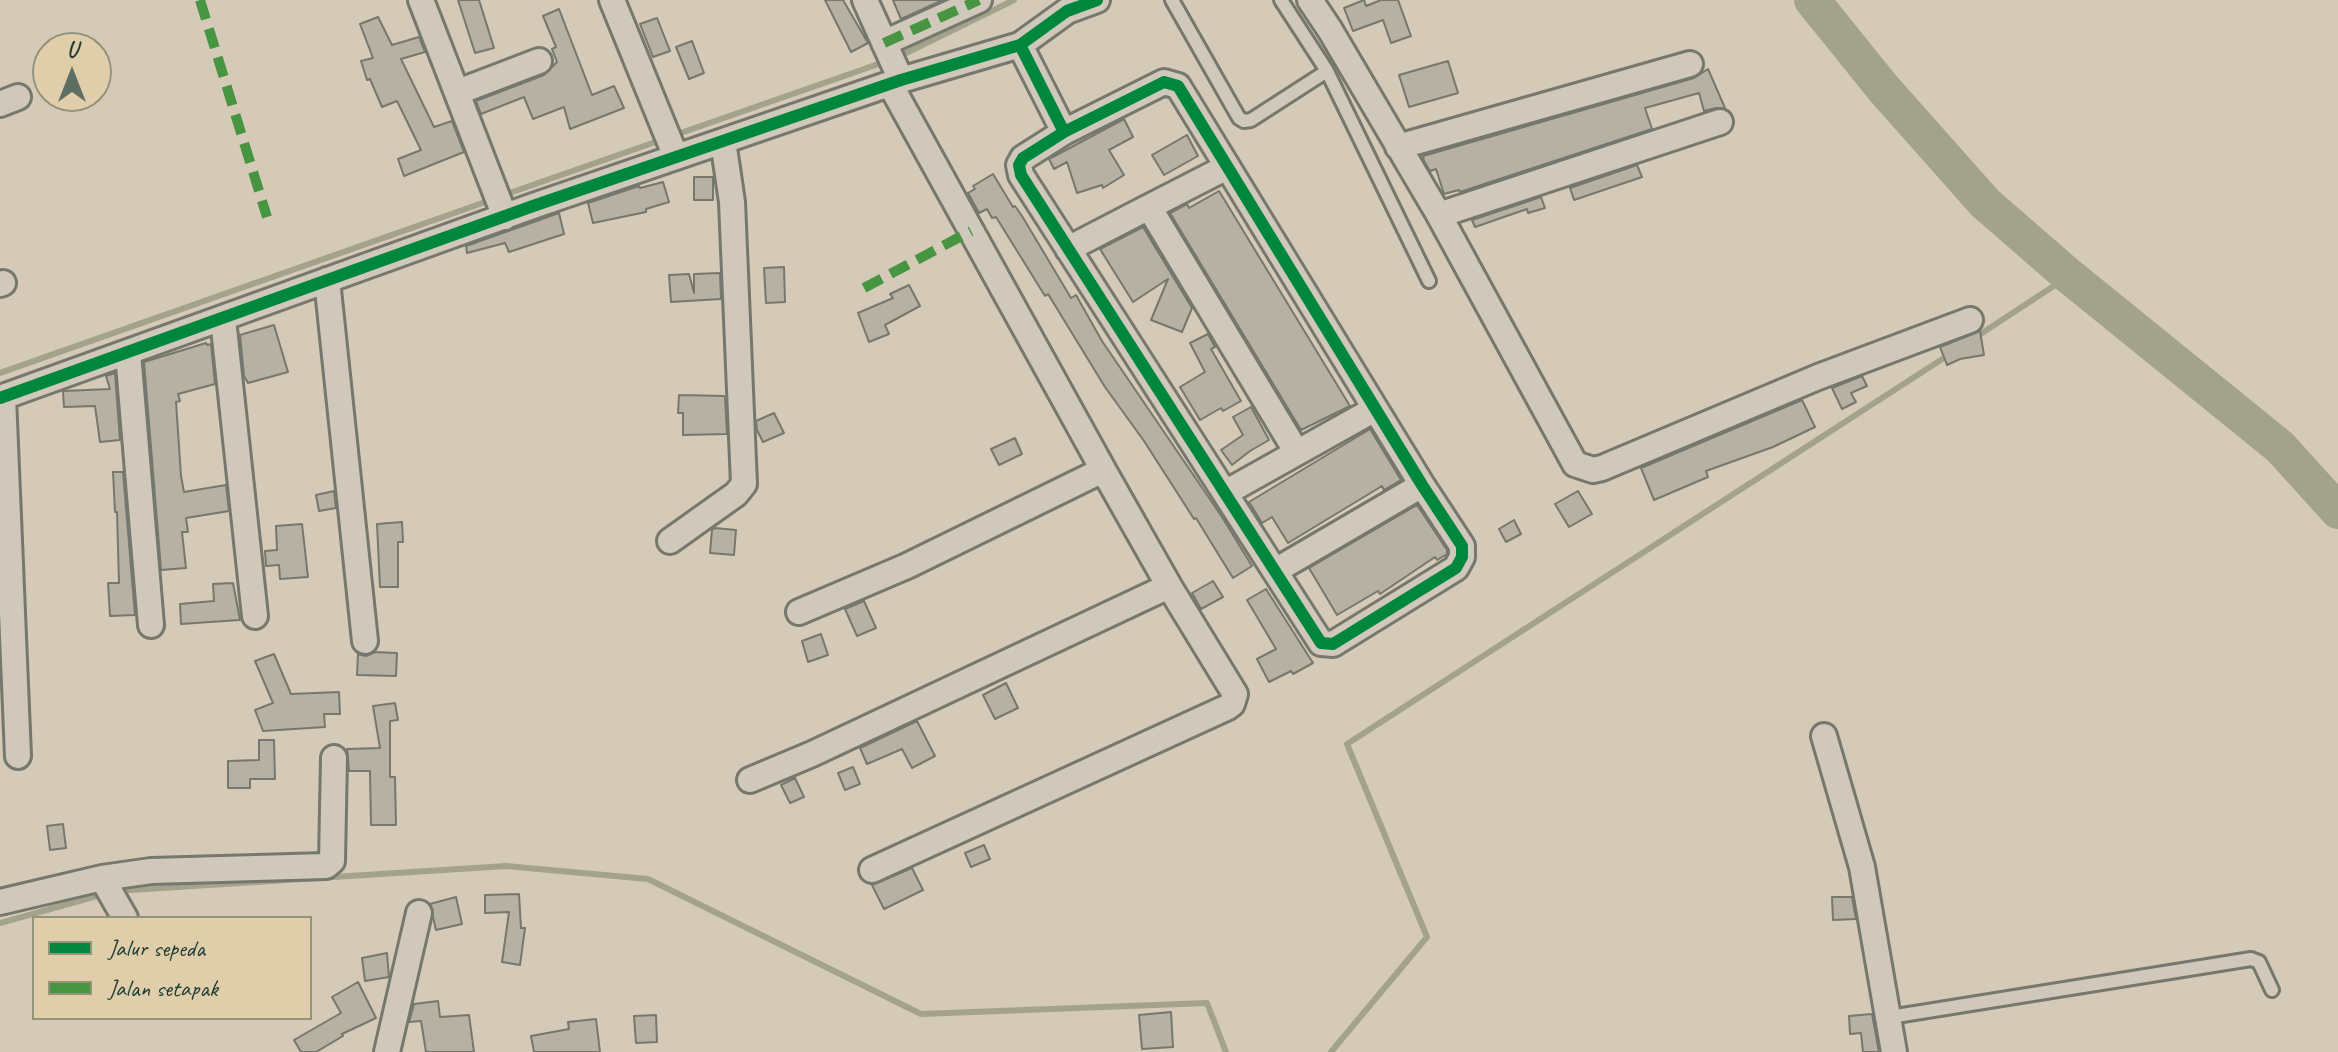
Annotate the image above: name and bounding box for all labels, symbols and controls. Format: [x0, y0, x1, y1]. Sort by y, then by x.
north arrow [32, 32, 112, 112]
text: U [67, 36, 77, 64]
legend [32, 916, 312, 1020]
text: Jalur sepeda [108, 933, 205, 963]
text: Jalan setapak [108, 973, 218, 1003]

